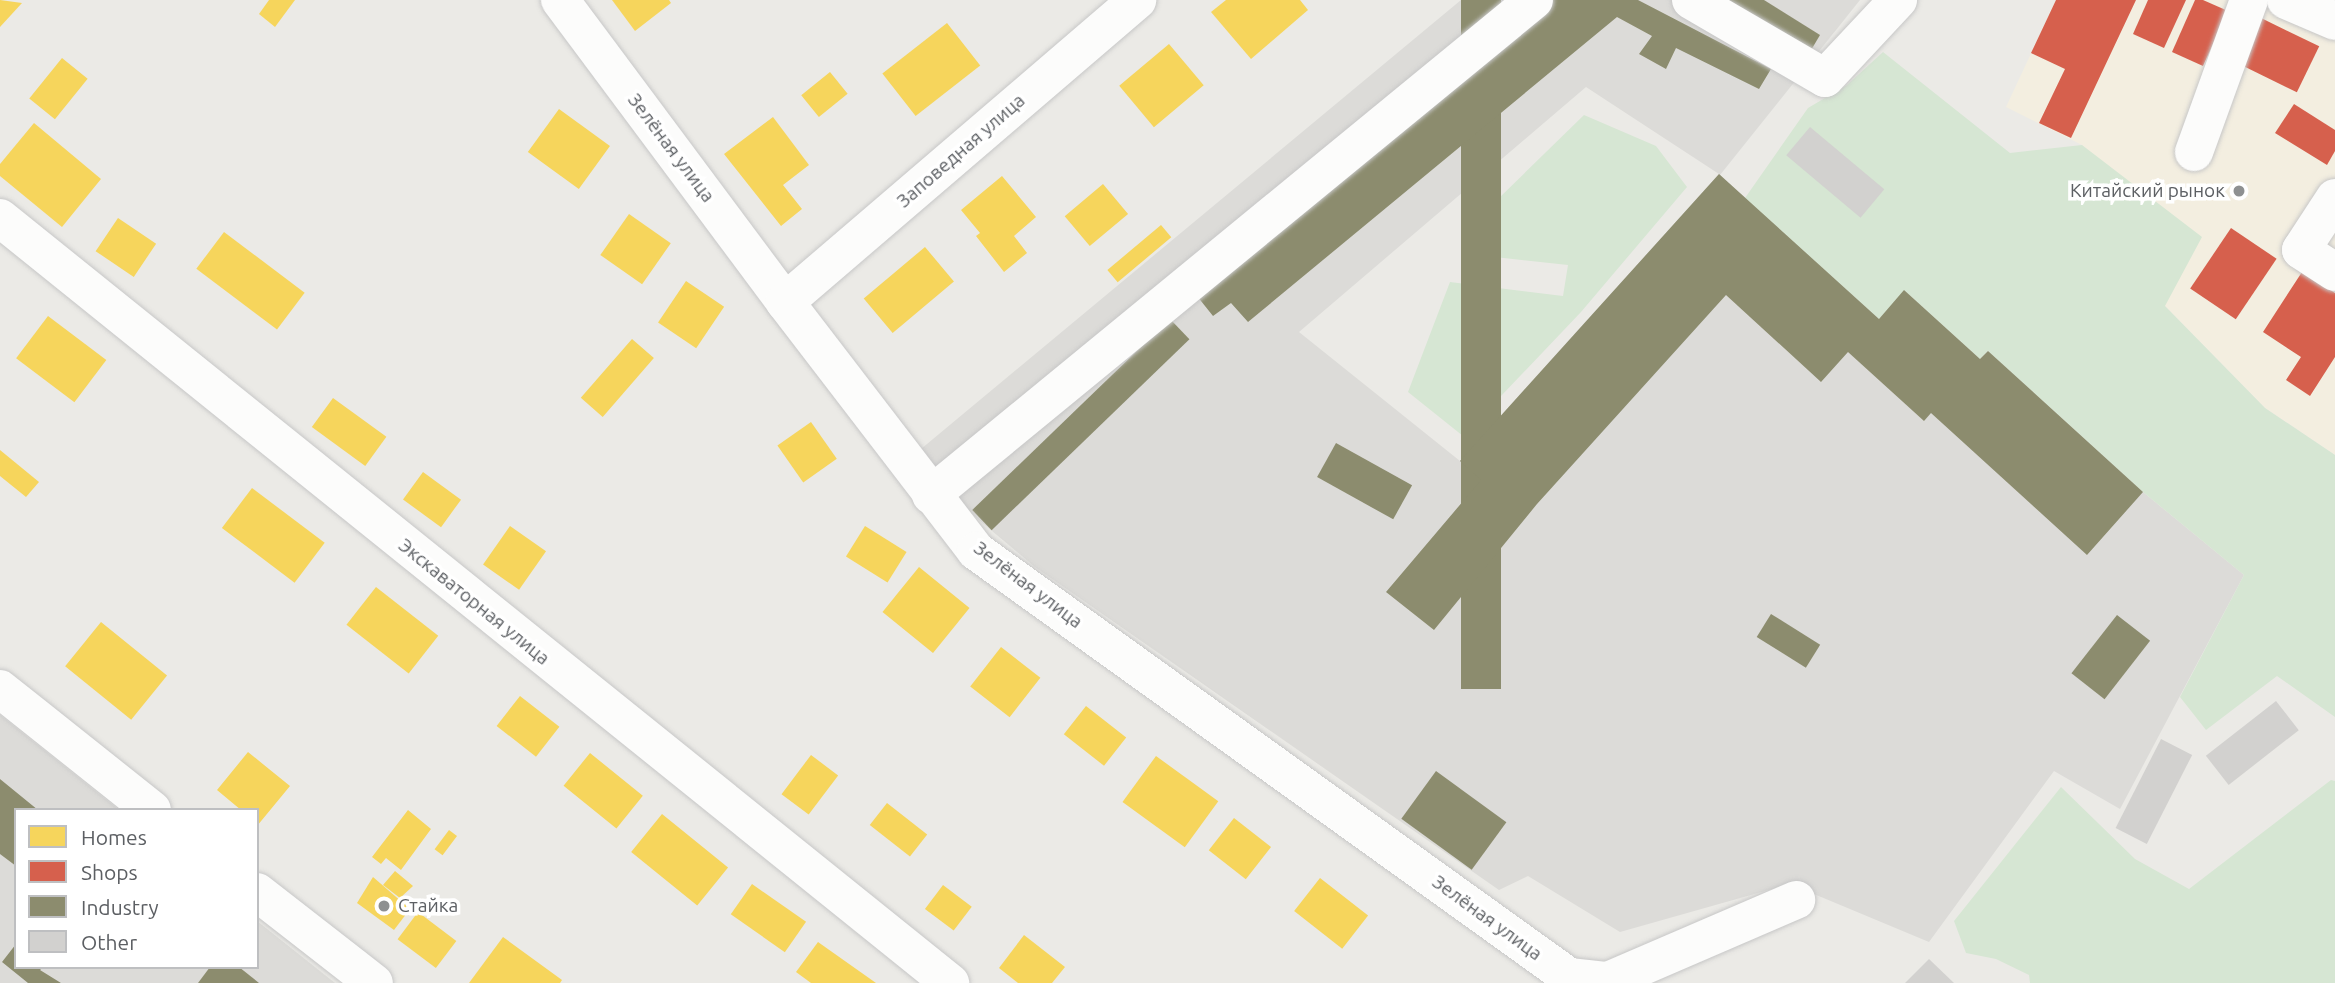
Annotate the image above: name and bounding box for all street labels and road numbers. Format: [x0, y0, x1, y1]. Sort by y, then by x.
street label: Зелёная улица [623, 89, 719, 207]
street label: Заповедная улица [892, 89, 1030, 213]
street label: Экскаваторная улица [394, 534, 554, 670]
street label: Зелёная улица [969, 537, 1087, 633]
street label: Зелёная улица [1428, 871, 1546, 965]

